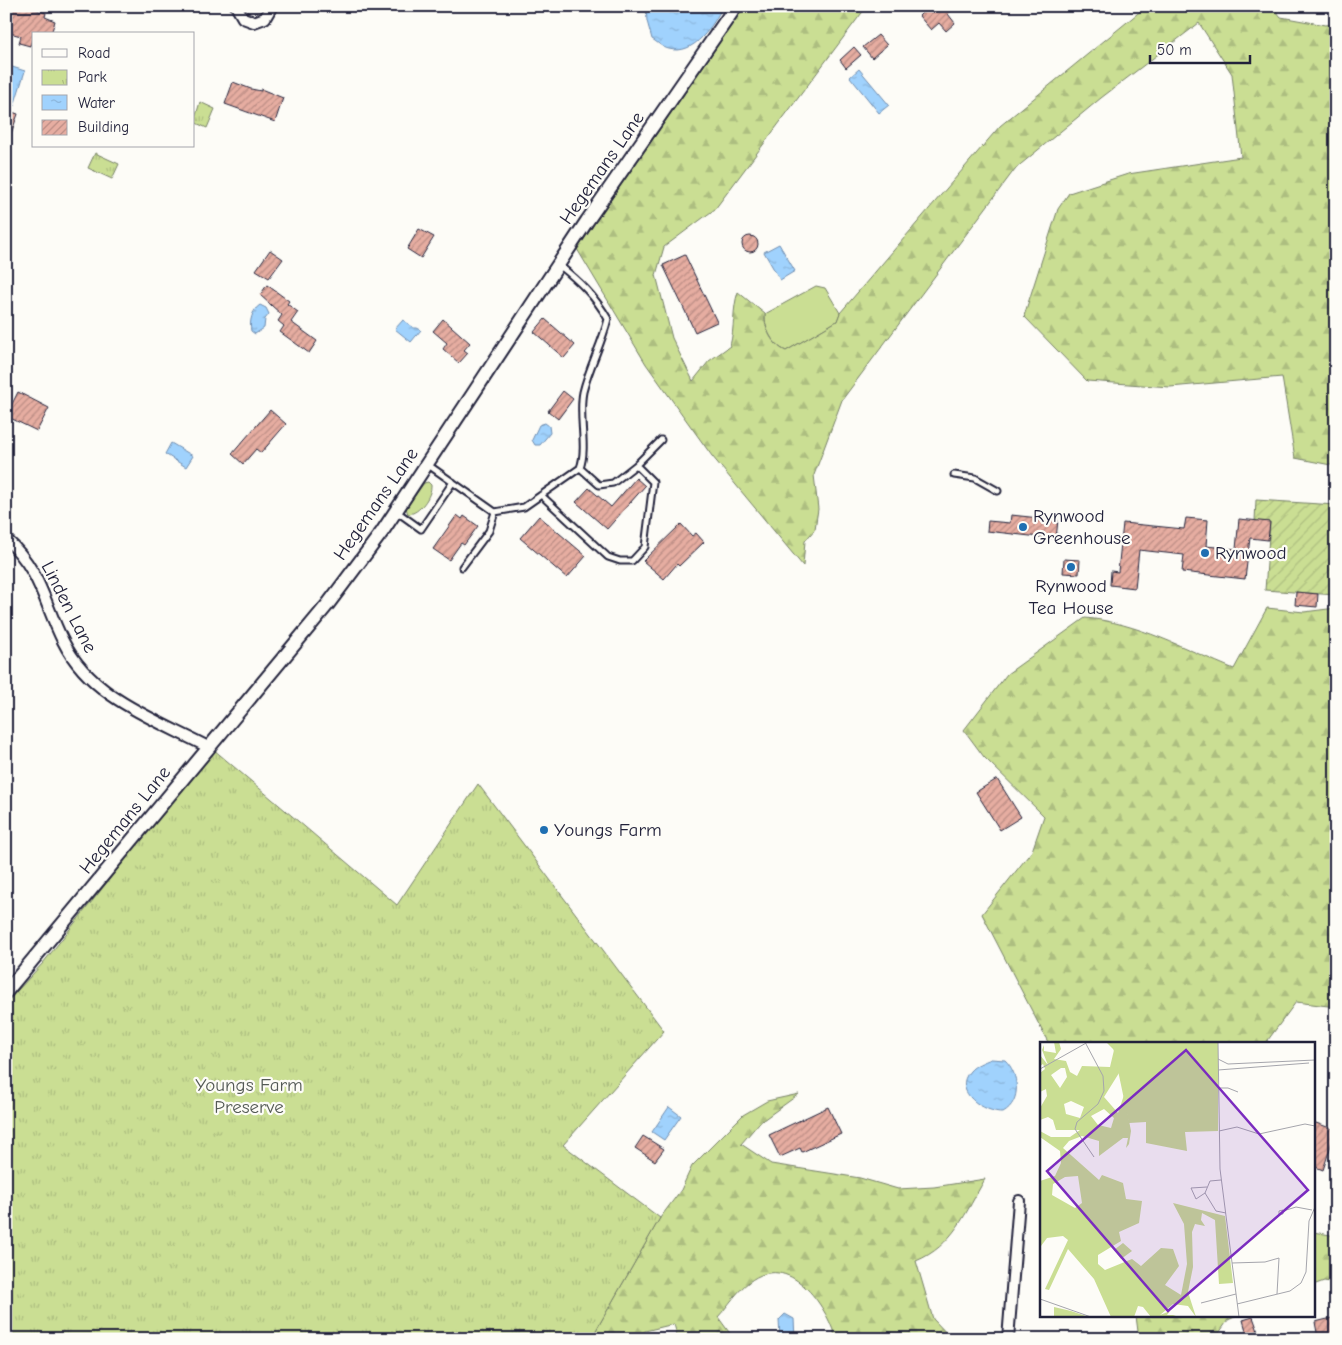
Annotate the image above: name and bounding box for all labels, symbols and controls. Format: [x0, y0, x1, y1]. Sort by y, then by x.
legend [32, 32, 195, 148]
scale bar [1150, 32, 1250, 64]
text: 50 m [1157, 41, 1192, 59]
text: Road [78, 44, 110, 62]
text: Park [78, 68, 107, 86]
text: Water [78, 94, 115, 112]
street label: Hegemans Lane [555, 108, 649, 228]
text: Building [78, 118, 129, 136]
street label: Hegemans Lane [329, 444, 423, 564]
place label: Rynwood Greenhouse [1033, 505, 1131, 549]
marker: Rynwood Greenhouse [1017, 521, 1029, 533]
place label: Rynwood [1215, 542, 1287, 564]
marker: Rynwood [1199, 547, 1211, 559]
street label: Linden Lane [37, 558, 101, 656]
marker: Rynwood Tea House [1065, 561, 1077, 573]
place label: Rynwood Tea House [1029, 575, 1113, 619]
street label: Hegemans Lane [75, 762, 175, 878]
place label: Youngs Farm [554, 819, 662, 841]
marker: Youngs Farm [538, 824, 550, 836]
inset map [1040, 1042, 1314, 1318]
park label: Youngs Farm Preserve [195, 1074, 303, 1118]

